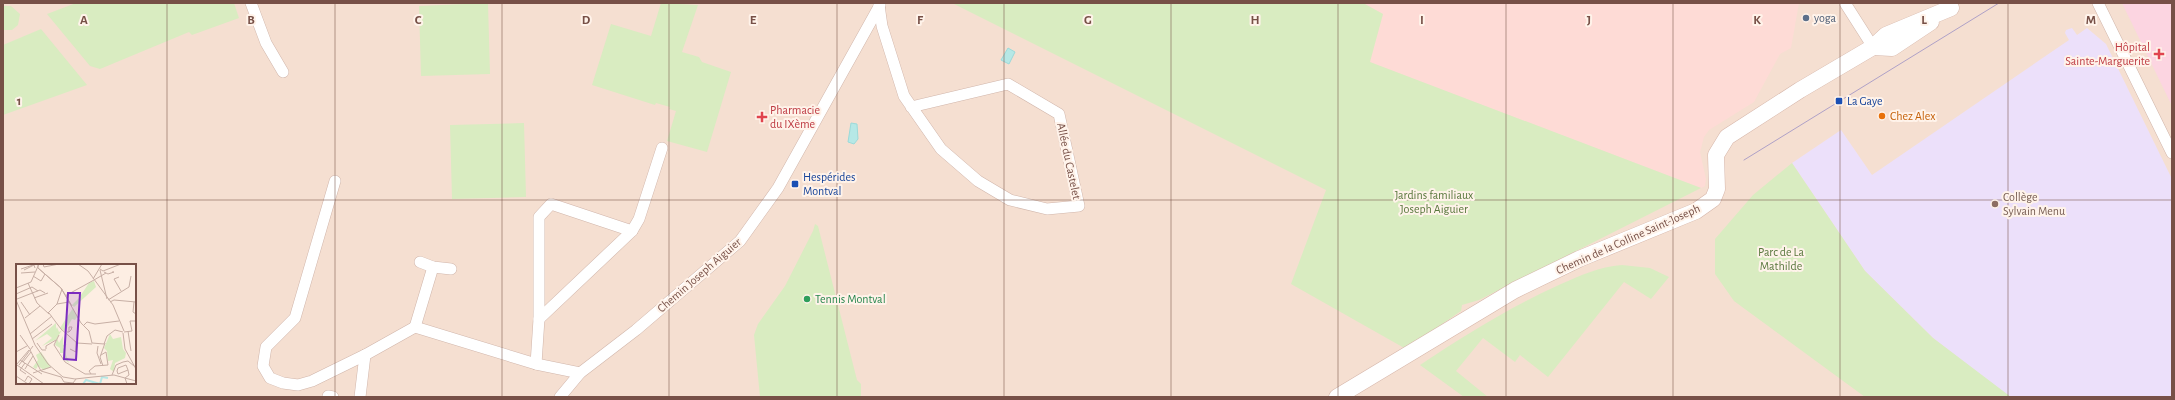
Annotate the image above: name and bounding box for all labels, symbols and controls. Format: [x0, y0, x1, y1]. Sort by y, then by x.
place label: yoga [1813, 12, 1837, 25]
marker: yoga [1801, 13, 1811, 23]
text: A [80, 14, 88, 27]
text: B [247, 14, 255, 27]
text: C [415, 14, 422, 27]
text: D [582, 14, 591, 27]
text: E [750, 14, 757, 27]
text: F [917, 14, 924, 27]
text: G [1084, 14, 1092, 27]
text: H [1250, 14, 1260, 27]
text: I [1420, 14, 1424, 27]
text: J [1587, 14, 1591, 27]
text: K [1753, 14, 1761, 27]
text: L [1921, 14, 1927, 27]
text: M [2086, 14, 2096, 27]
place label: Hôpital Sainte-Marguerite [2065, 41, 2150, 67]
marker: Hôpital Sainte-Marguerite [2153, 48, 2165, 60]
text: 1 [17, 95, 21, 108]
place label: La Gaye [1847, 95, 1882, 108]
marker: La Gaye [1834, 96, 1844, 106]
place label: Pharmacie du IXème [770, 104, 820, 130]
place label: Chez Alex [1890, 110, 1936, 122]
marker: Chez Alex [1877, 111, 1887, 121]
marker: Pharmacie du IXème [757, 112, 767, 122]
street label: Allée du Castelet [1055, 122, 1083, 201]
place label: Hespérides Montval [803, 171, 856, 197]
marker: Hespérides Montval [790, 179, 800, 189]
park label: Jardins familiaux Joseph Aiguier [1395, 189, 1473, 215]
place label: Collège Sylvain Menu [2003, 191, 2065, 218]
marker: Collège Sylvain Menu [1990, 199, 2000, 209]
street label: Chemin de la Colline Saint-Joseph [1554, 202, 1702, 276]
street label: Chemin Joseph Aiguier [655, 235, 743, 314]
park label: Parc de La Mathilde [1758, 246, 1804, 272]
inset map [16, 264, 136, 384]
place label: Tennis Montval [815, 293, 886, 305]
marker: Tennis Montval [802, 294, 812, 304]

